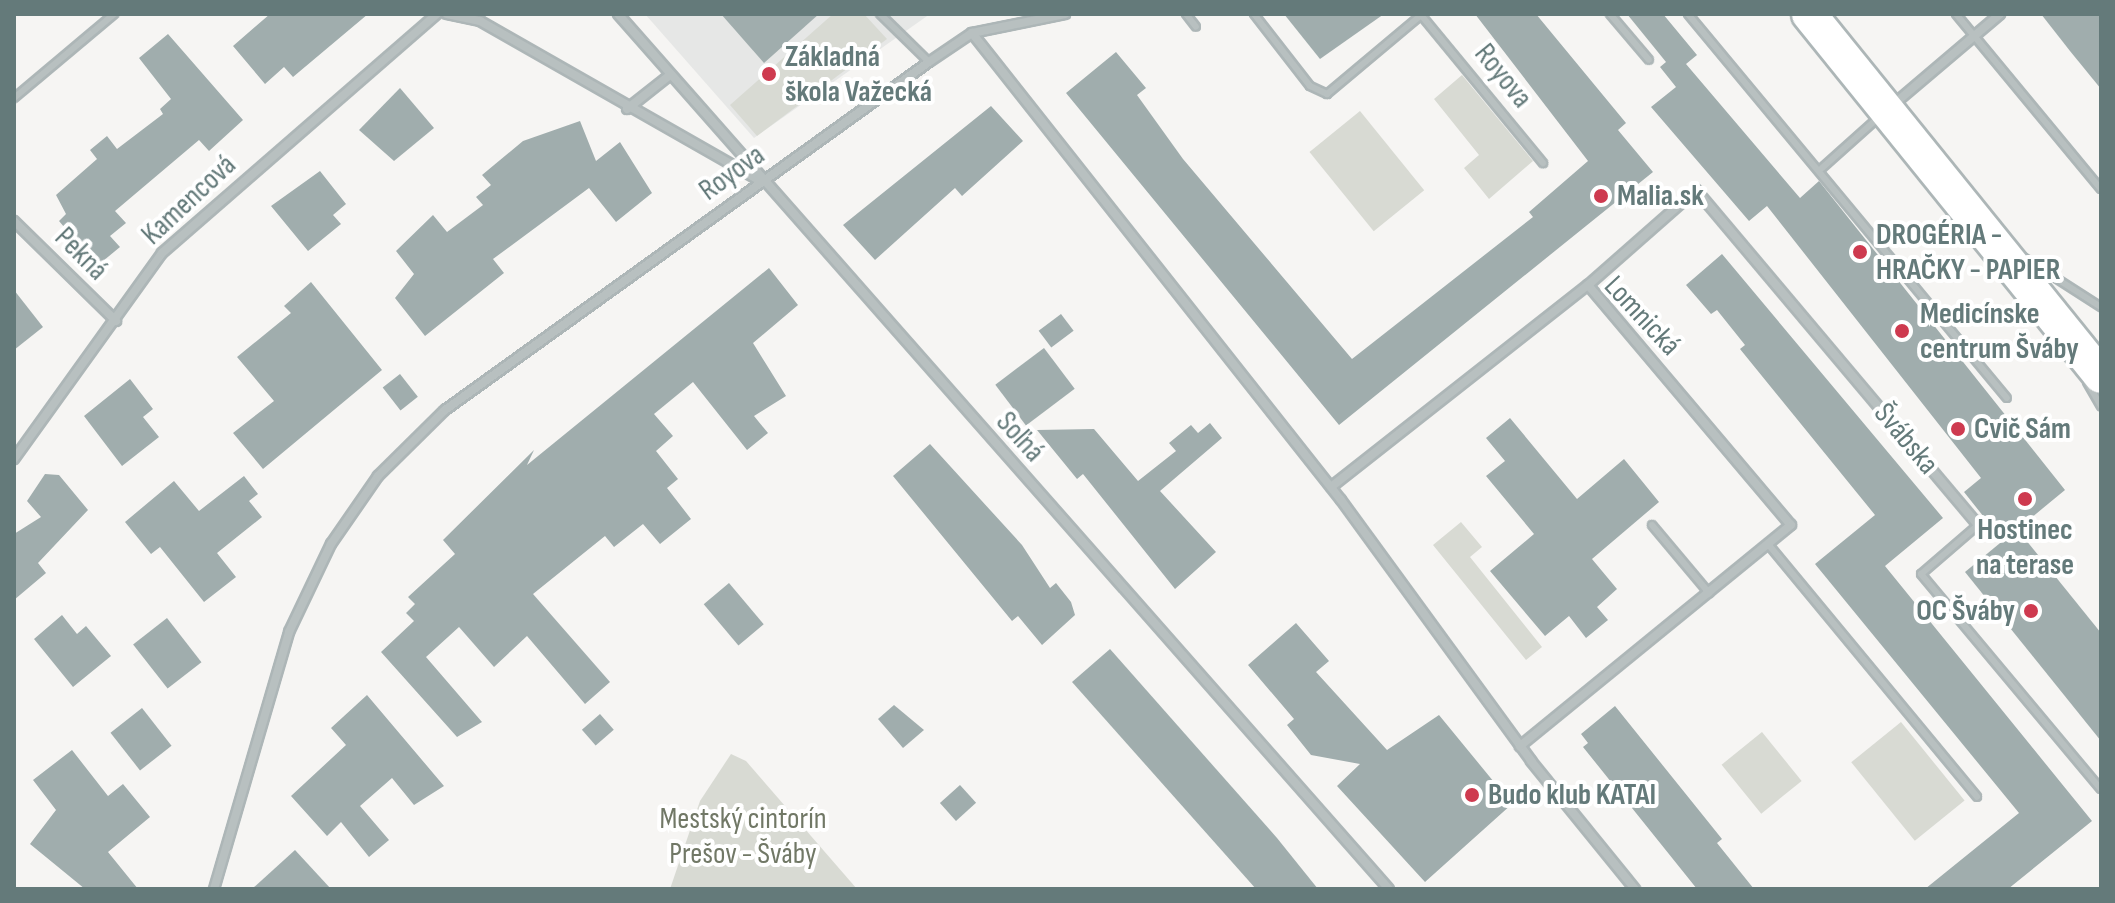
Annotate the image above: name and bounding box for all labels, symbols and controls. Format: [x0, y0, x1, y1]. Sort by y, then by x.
street label: Royova [1466, 37, 1540, 115]
place label: Základná škola Važecká [785, 39, 932, 110]
marker: Základná škola Važecká [760, 65, 778, 83]
street label: Royova [692, 137, 772, 209]
street label: Kamencová [134, 147, 244, 253]
place label: Malia.sk [1617, 178, 1704, 214]
marker: Malia.sk [1592, 187, 1610, 205]
place label: DROGÉRIA - HRAČKY - PAPIER [1876, 217, 2060, 288]
street label: Pekná [47, 220, 115, 288]
marker: DROGÉRIA - HRAČKY - PAPIER [1851, 243, 1869, 261]
street label: Lomnická [1596, 269, 1688, 363]
place label: Medicínske centrum Šváby [1920, 296, 2079, 366]
marker: Medicínske centrum Šváby [1891, 320, 1913, 342]
street label: Švábska [1866, 396, 1946, 482]
street label: Soľná [988, 405, 1052, 469]
place label: Cvič Sám [1974, 411, 2071, 447]
marker: Cvič Sám [1949, 420, 1967, 438]
marker: Hostinec na terase [2016, 490, 2034, 508]
place label: Hostinec na terase [1976, 512, 2074, 582]
place label: OC Šváby [1916, 593, 2015, 629]
marker: OC Šváby [2022, 602, 2040, 620]
place label: Budo klub KATAI [1488, 777, 1656, 813]
marker: Budo klub KATAI [1463, 786, 1481, 804]
park label: Mestský cintorín Prešov - Šváby [659, 801, 827, 872]

